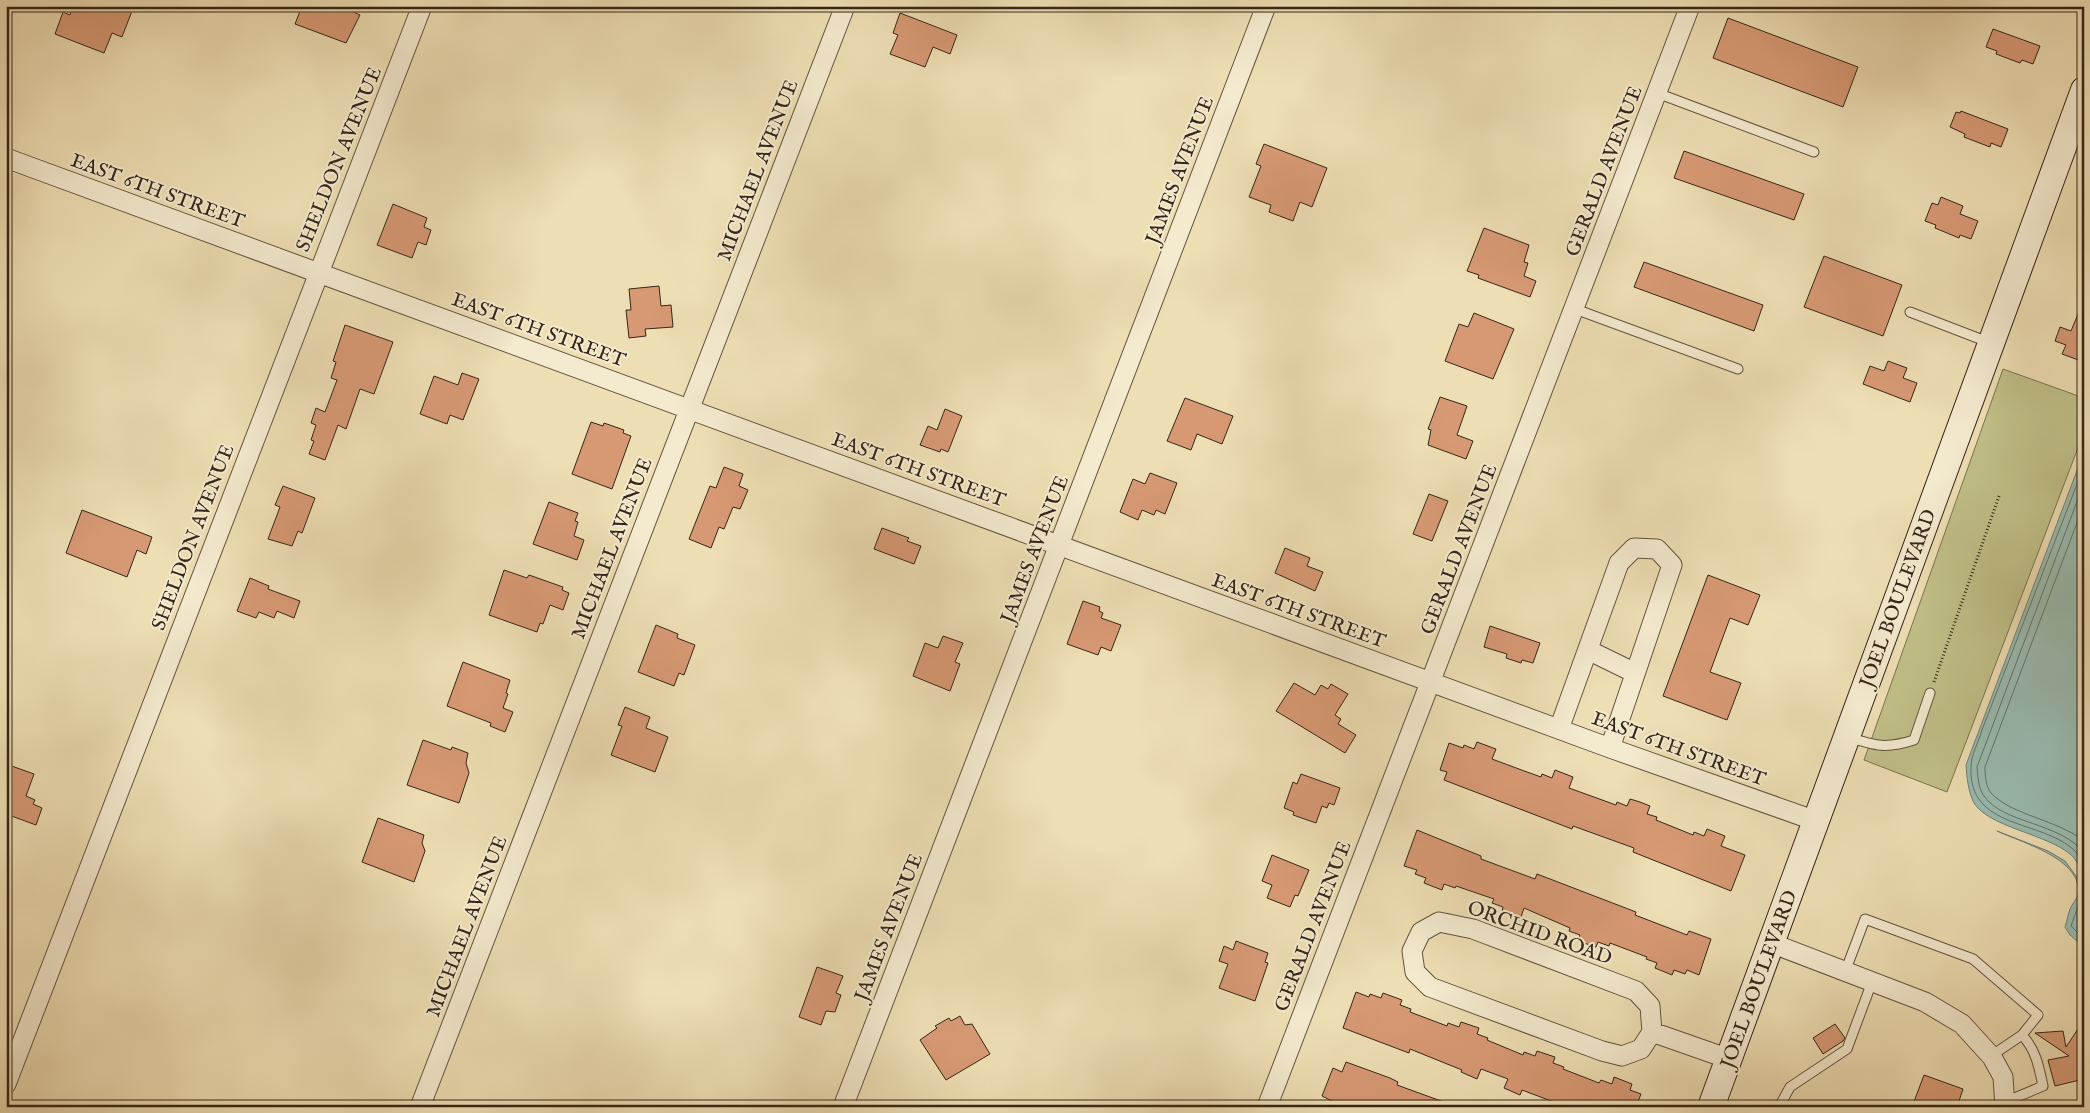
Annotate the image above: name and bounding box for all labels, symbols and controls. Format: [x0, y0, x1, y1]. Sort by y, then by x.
street label: SHELDON AVENUE [291, 63, 388, 256]
street label: MICHAEL AVENUE [712, 76, 805, 265]
street label: GERALD AVENUE [1560, 83, 1648, 260]
street label: JAMES AVENUE [1140, 93, 1220, 250]
street label: EAST 6TH STREET [67, 148, 248, 235]
street label: EAST 6TH STREET [448, 287, 629, 374]
street label: EAST 6TH STREET [828, 427, 1009, 514]
street label: SHELDON AVENUE [146, 441, 240, 634]
street label: MICHAEL AVENUE [566, 454, 659, 643]
street label: GERALD AVENUE [1415, 461, 1503, 638]
street label: JAMES AVENUE [995, 472, 1075, 629]
street label: JOEL BOULEVARD [1854, 506, 1942, 693]
street label: EAST 6TH STREET [1208, 568, 1389, 655]
street label: EAST 6TH STREET [1588, 706, 1769, 793]
street label: MICHAEL AVENUE [421, 832, 514, 1021]
street label: GERALD AVENUE [1269, 838, 1357, 1015]
street label: JAMES AVENUE [849, 850, 929, 1007]
street label: JOEL BOULEVARD [1715, 887, 1803, 1074]
street label: ORCHID ROAD [1464, 896, 1615, 971]

